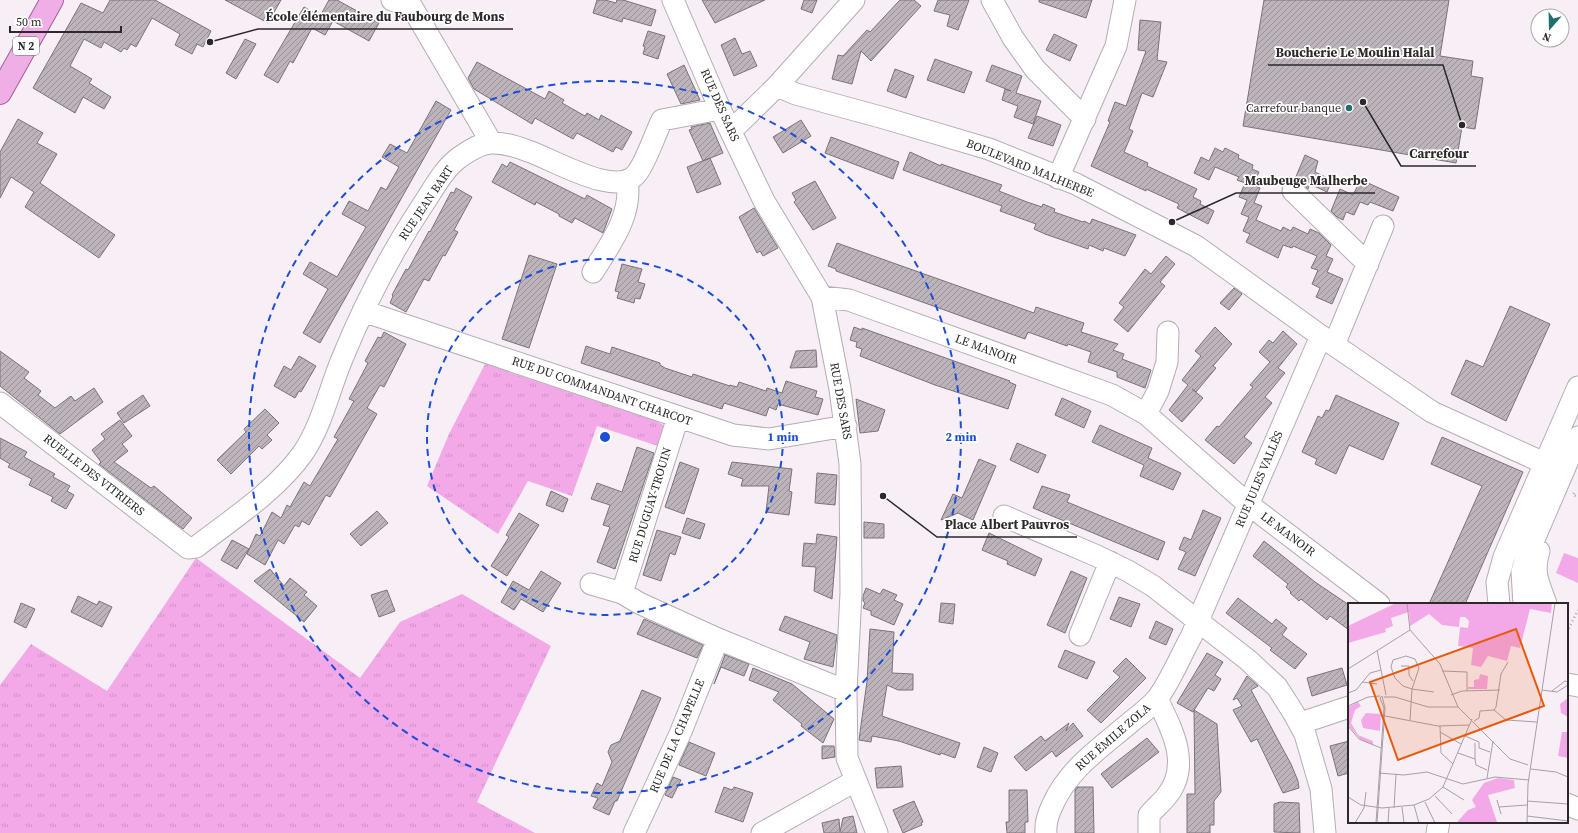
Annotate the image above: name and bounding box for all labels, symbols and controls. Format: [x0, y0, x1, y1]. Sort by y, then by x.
callout: École élémentaire du Faubourg de Mons [258, 4, 513, 29]
scale bar [10, 8, 121, 34]
text: École élémentaire du Faubourg de Mons [266, 8, 505, 25]
north arrow [1530, 8, 1570, 48]
text: 50 m [16, 14, 42, 30]
text: N [1540, 29, 1553, 45]
road number: N 2 [13, 37, 39, 55]
callout: Boucherie Le Moulin Halal [1268, 40, 1443, 65]
text: Boucherie Le Moulin Halal [1275, 44, 1435, 61]
street label: RUE DES SARS [697, 66, 743, 144]
place label: Carrefour banque [1246, 100, 1341, 116]
marker: Carrefour banque [1344, 103, 1354, 113]
street label: BOULEVARD MALHERBE [964, 135, 1096, 201]
callout: Carrefour [1401, 141, 1476, 166]
text: Carrefour [1409, 145, 1470, 162]
street label: RUE JEAN BART [395, 162, 457, 243]
callout: Maubeuge Malherbe [1236, 168, 1375, 193]
text: Maubeuge Malherbe [1245, 172, 1368, 189]
street label: LE MANOIR [953, 330, 1019, 368]
street label: RUE DU COMMANDANT CHARCOT [510, 353, 695, 430]
street label: RUE DES SARS [826, 361, 856, 441]
street label: RUE JULES VALLÈS [1231, 428, 1287, 530]
text: 1 min [767, 429, 799, 445]
text: 2 min [945, 429, 977, 445]
street label: RUELLE DES VITRIERS [40, 430, 148, 520]
centre of rings [598, 430, 612, 444]
street label: RUE DUGUAY-TROUIN [625, 445, 675, 565]
street label: LE MANOIR [1257, 508, 1319, 560]
callout: Place Albert Pauvros [937, 512, 1077, 537]
text: Place Albert Pauvros [945, 516, 1069, 533]
inset map [1348, 603, 1568, 823]
street label: RUE DE LA CHAPELLE [646, 677, 708, 795]
street label: RUE ÉMILE ZOLA [1072, 700, 1154, 774]

